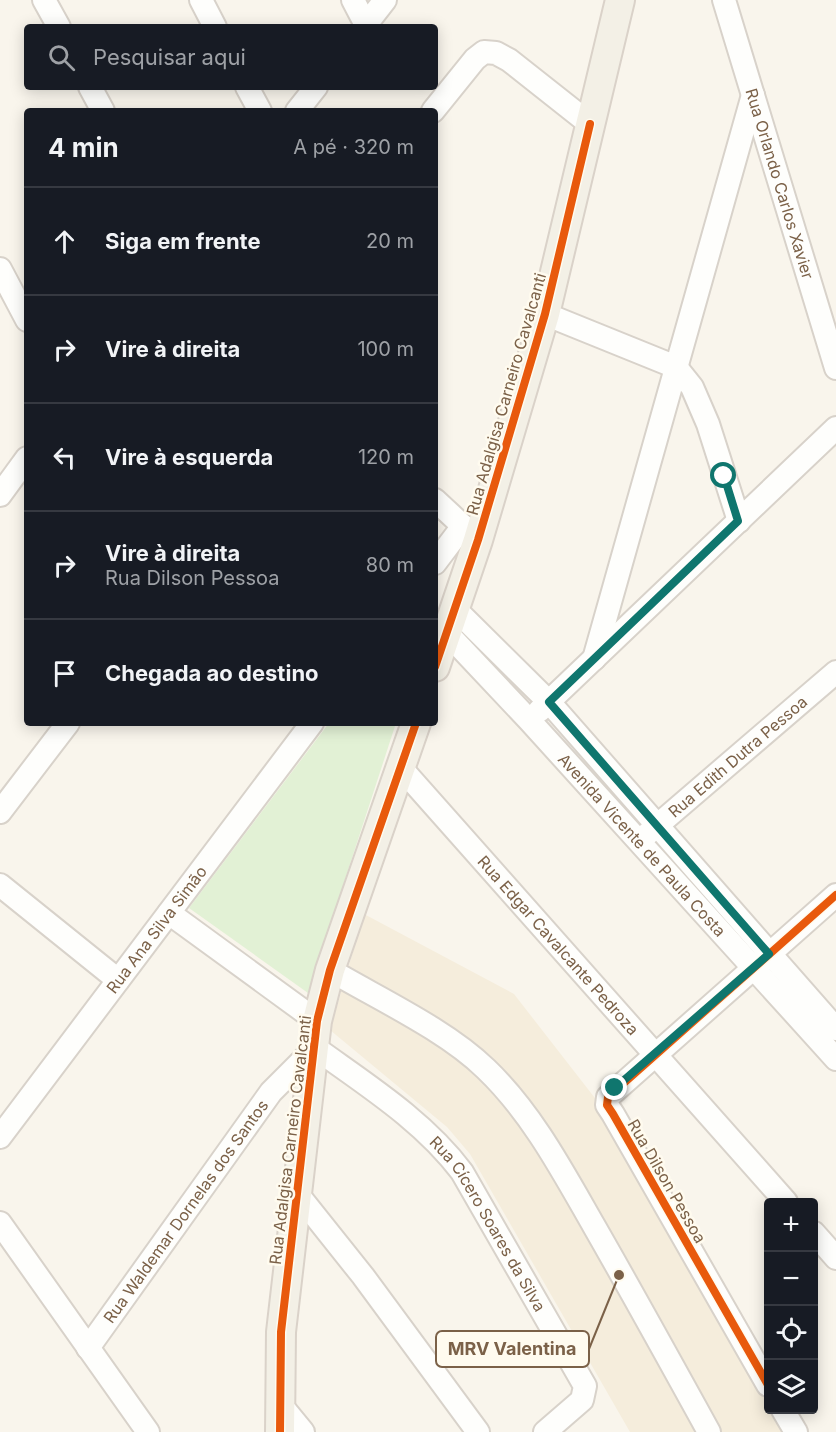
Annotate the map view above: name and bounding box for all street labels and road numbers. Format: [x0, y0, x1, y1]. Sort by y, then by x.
street label: Rua Orlando Carlos Xavier [741, 86, 818, 281]
street label: Rua Adalgisa Carneiro Cavalcanti [462, 271, 550, 517]
street label: Rua Edith Dutra Pessoa [664, 691, 811, 822]
street label: Avenida Vicente de Paula Costa [554, 749, 730, 941]
street label: Rua Edgar Cavalcante Pedroza [473, 851, 643, 1039]
street label: Rua Ana Silva Simão [102, 862, 211, 997]
street label: Rua Adalgisa Carneiro Cavalcanti [265, 1014, 315, 1266]
street label: Rua Waldemar Dornelas dos Santos [99, 1096, 272, 1327]
street label: Rua Dilson Pessoa [623, 1116, 711, 1246]
street label: Rua Cícero Soares da Silva [426, 1132, 550, 1315]

